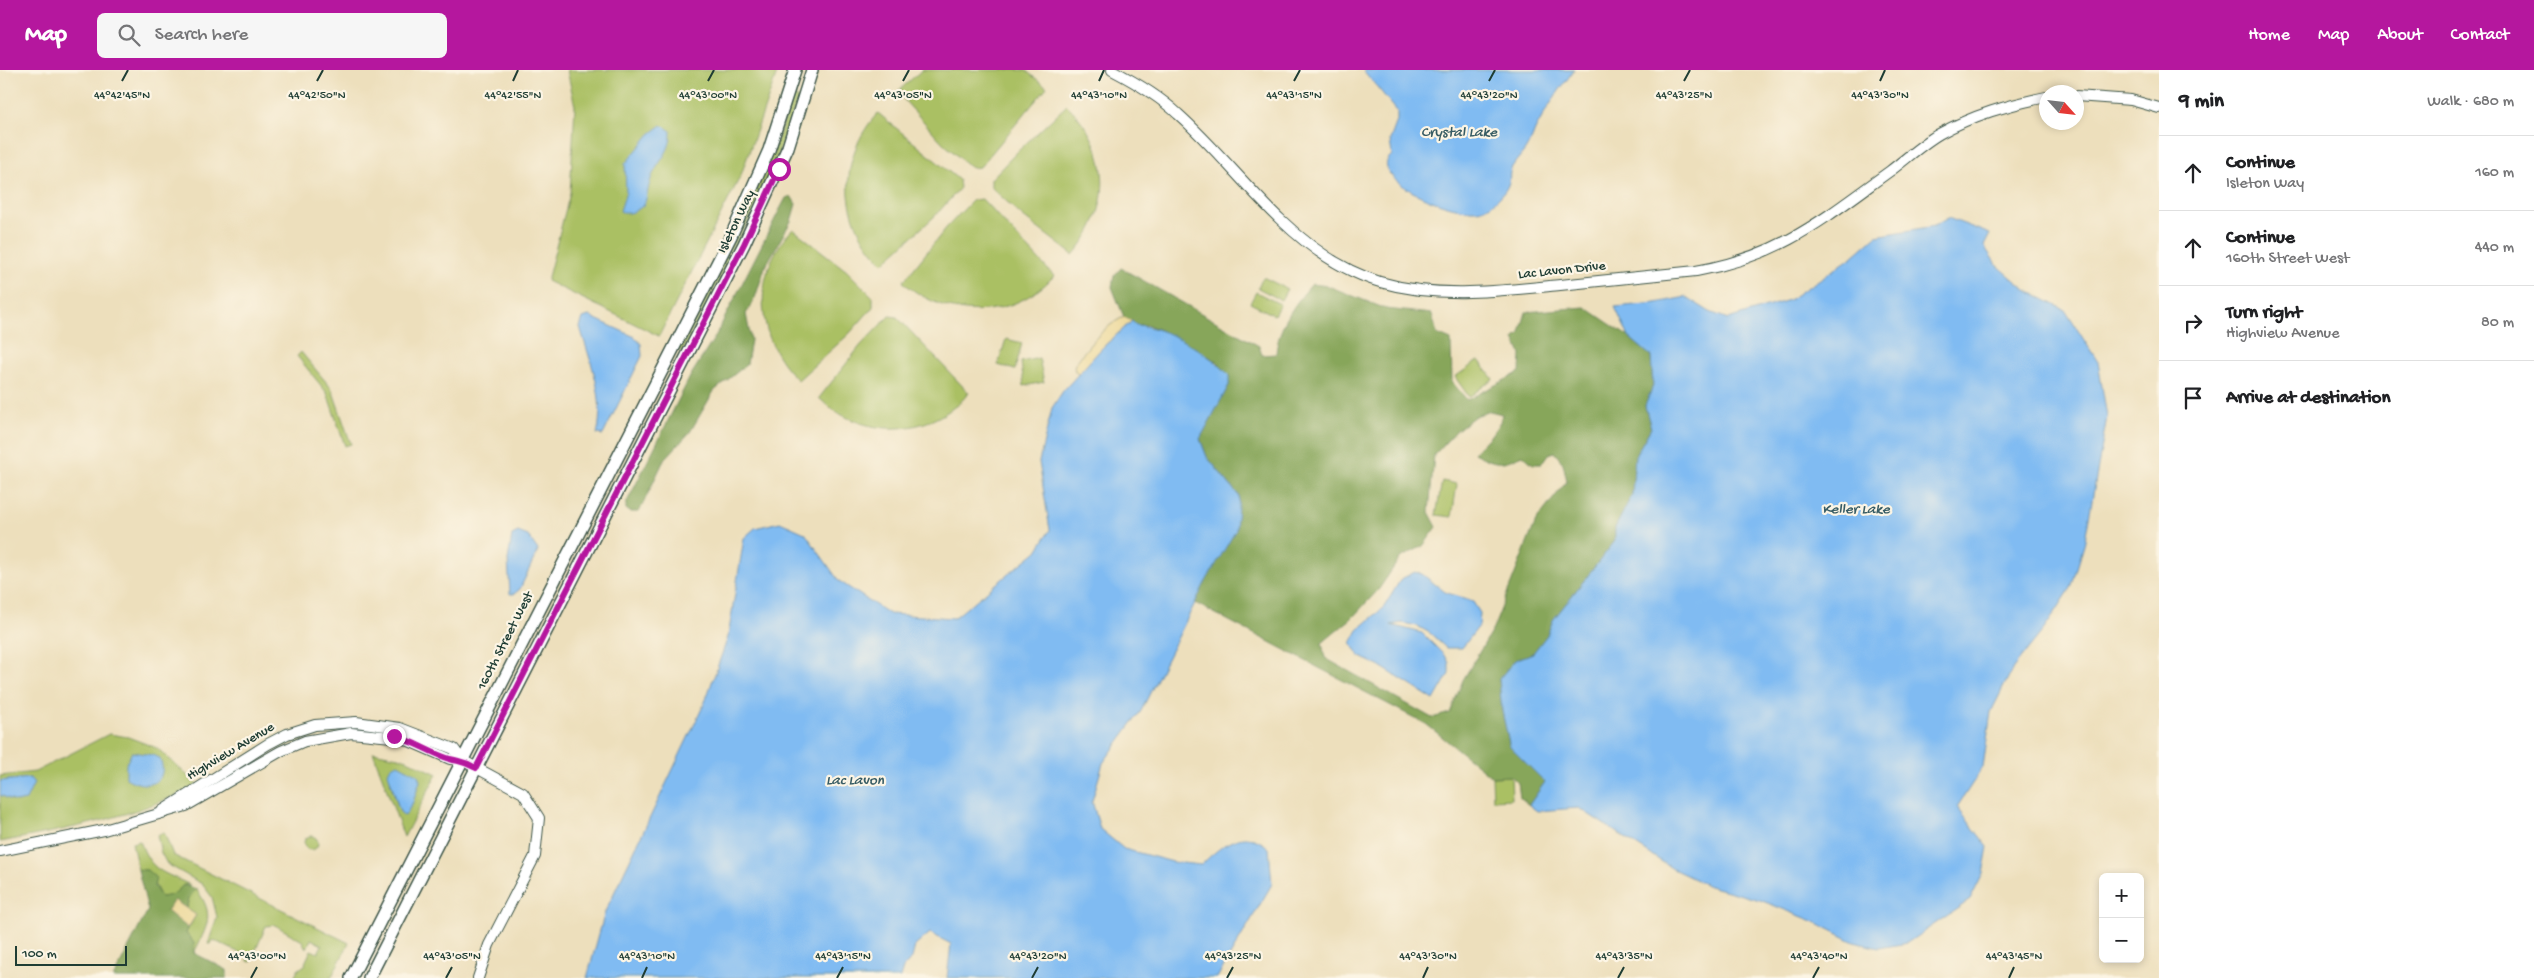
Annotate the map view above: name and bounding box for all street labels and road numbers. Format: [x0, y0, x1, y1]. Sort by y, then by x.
street label: Isleton Way [714, 187, 760, 256]
street label: Lac Lavon Drive [1517, 258, 1607, 284]
street label: 160th Street West [473, 588, 539, 694]
street label: Highview Avenue [184, 719, 279, 785]

